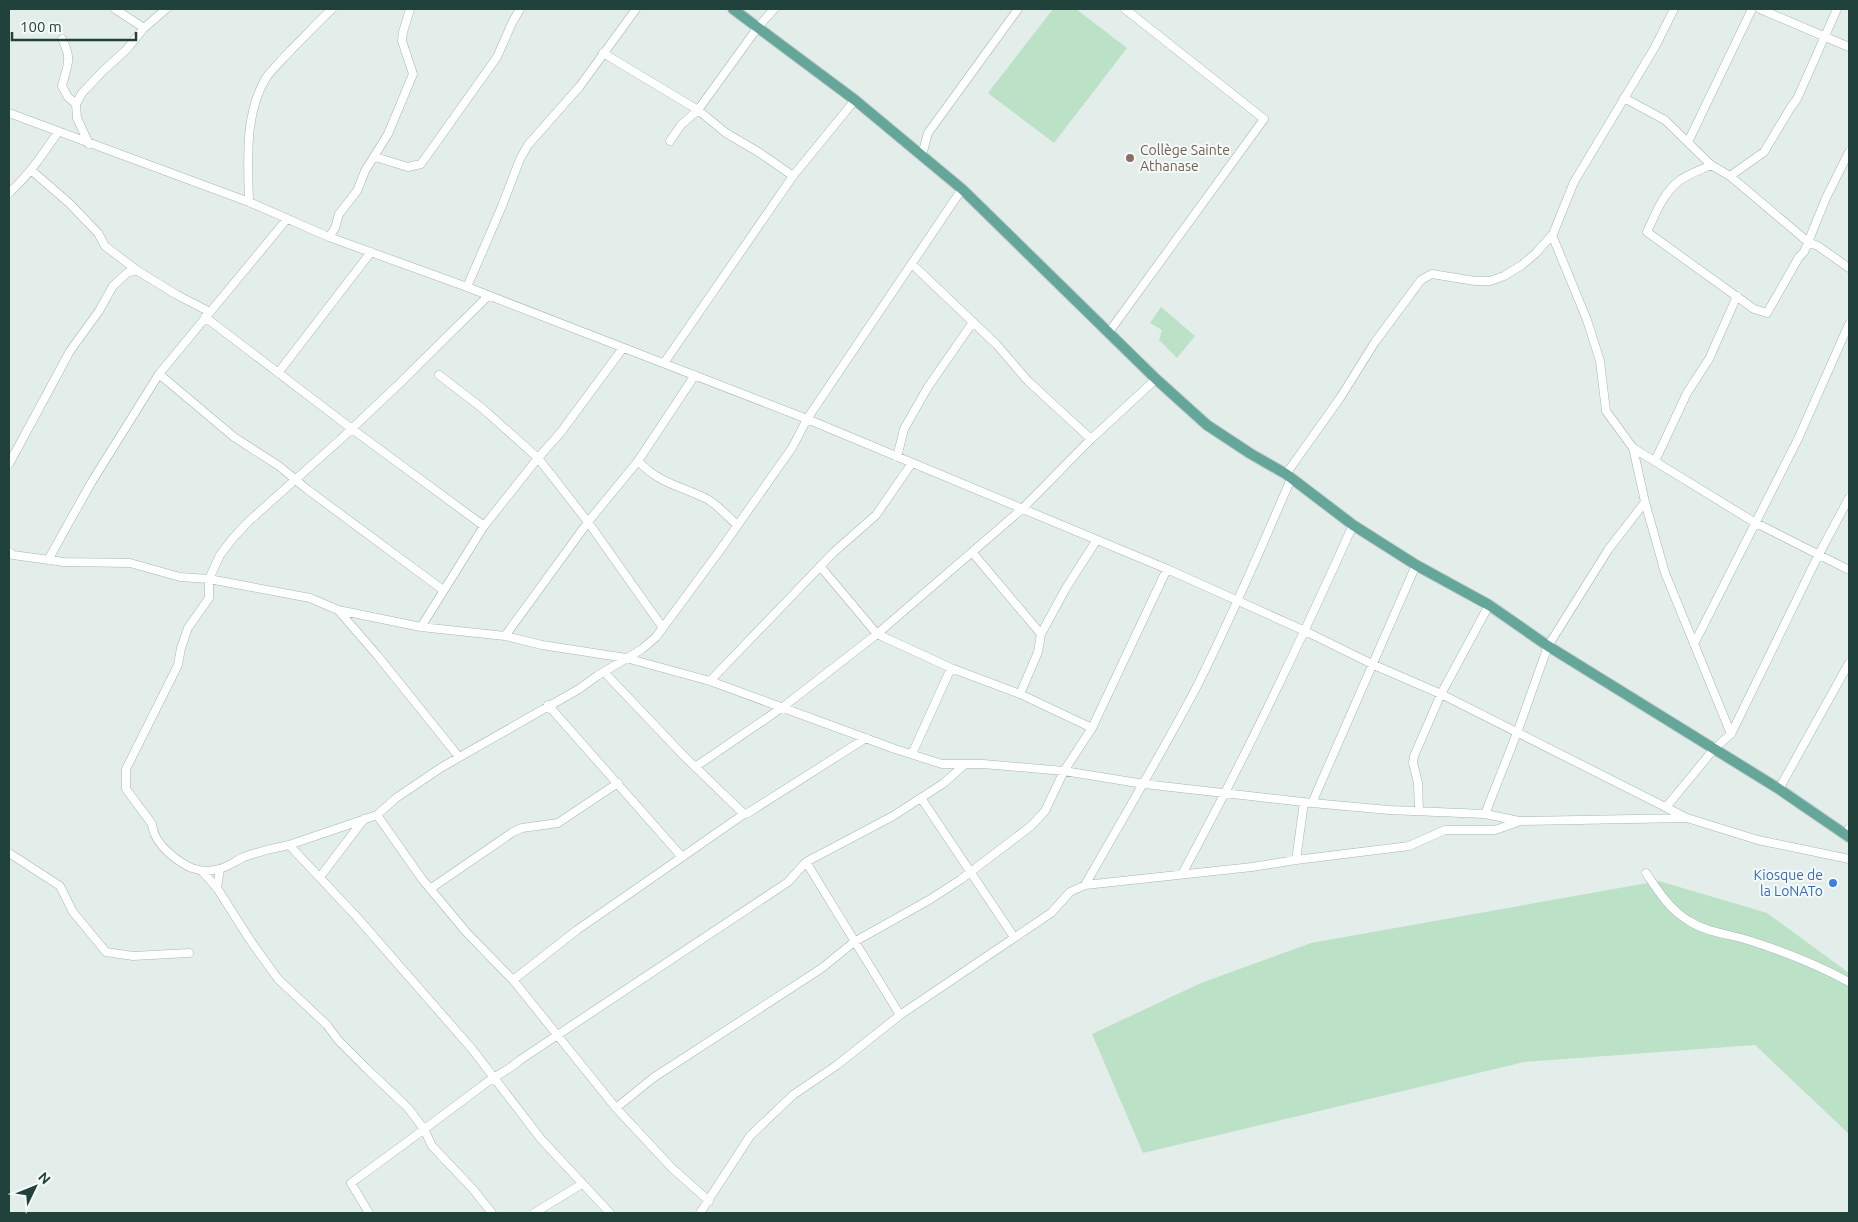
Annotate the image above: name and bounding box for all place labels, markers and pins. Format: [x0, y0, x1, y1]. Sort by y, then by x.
place label: Collège Sainte Athanase [1140, 142, 1230, 174]
marker: Collège Sainte Athanase [1124, 152, 1136, 164]
place label: Kiosque de la LoNATo [1753, 867, 1823, 899]
marker: Kiosque de la LoNATo [1827, 877, 1839, 889]

